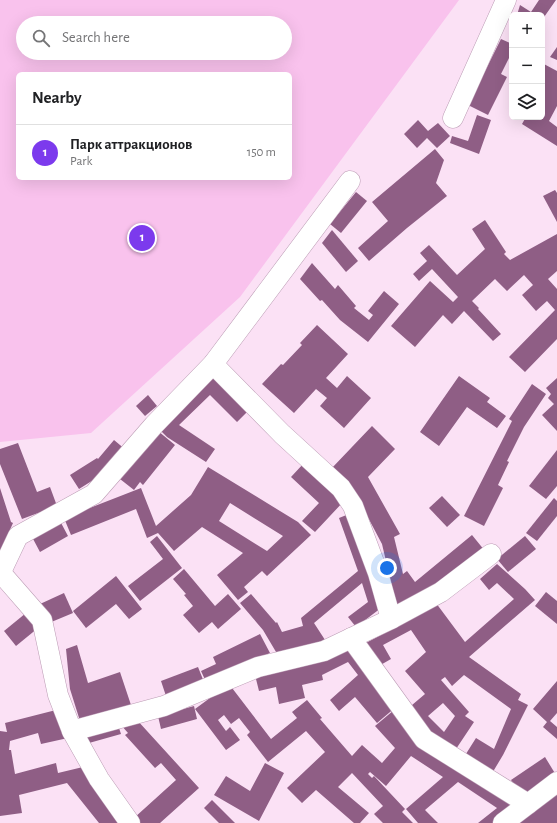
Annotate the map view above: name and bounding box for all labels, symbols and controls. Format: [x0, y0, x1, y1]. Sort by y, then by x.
map controls [509, 12, 545, 120]
button: + [509, 12, 545, 48]
search box [16, 16, 292, 60]
icon: search [30, 27, 52, 49]
text: Search here [62, 30, 130, 45]
button: − [509, 48, 545, 84]
button: layers [509, 84, 545, 120]
text: Nearby [32, 89, 82, 106]
text: Парк аттракционов [70, 137, 192, 152]
text: 1 [43, 146, 47, 159]
text: 150 m [247, 146, 276, 159]
text: Park [70, 155, 92, 168]
pin: 1 [129, 223, 155, 253]
your location [377, 558, 397, 578]

